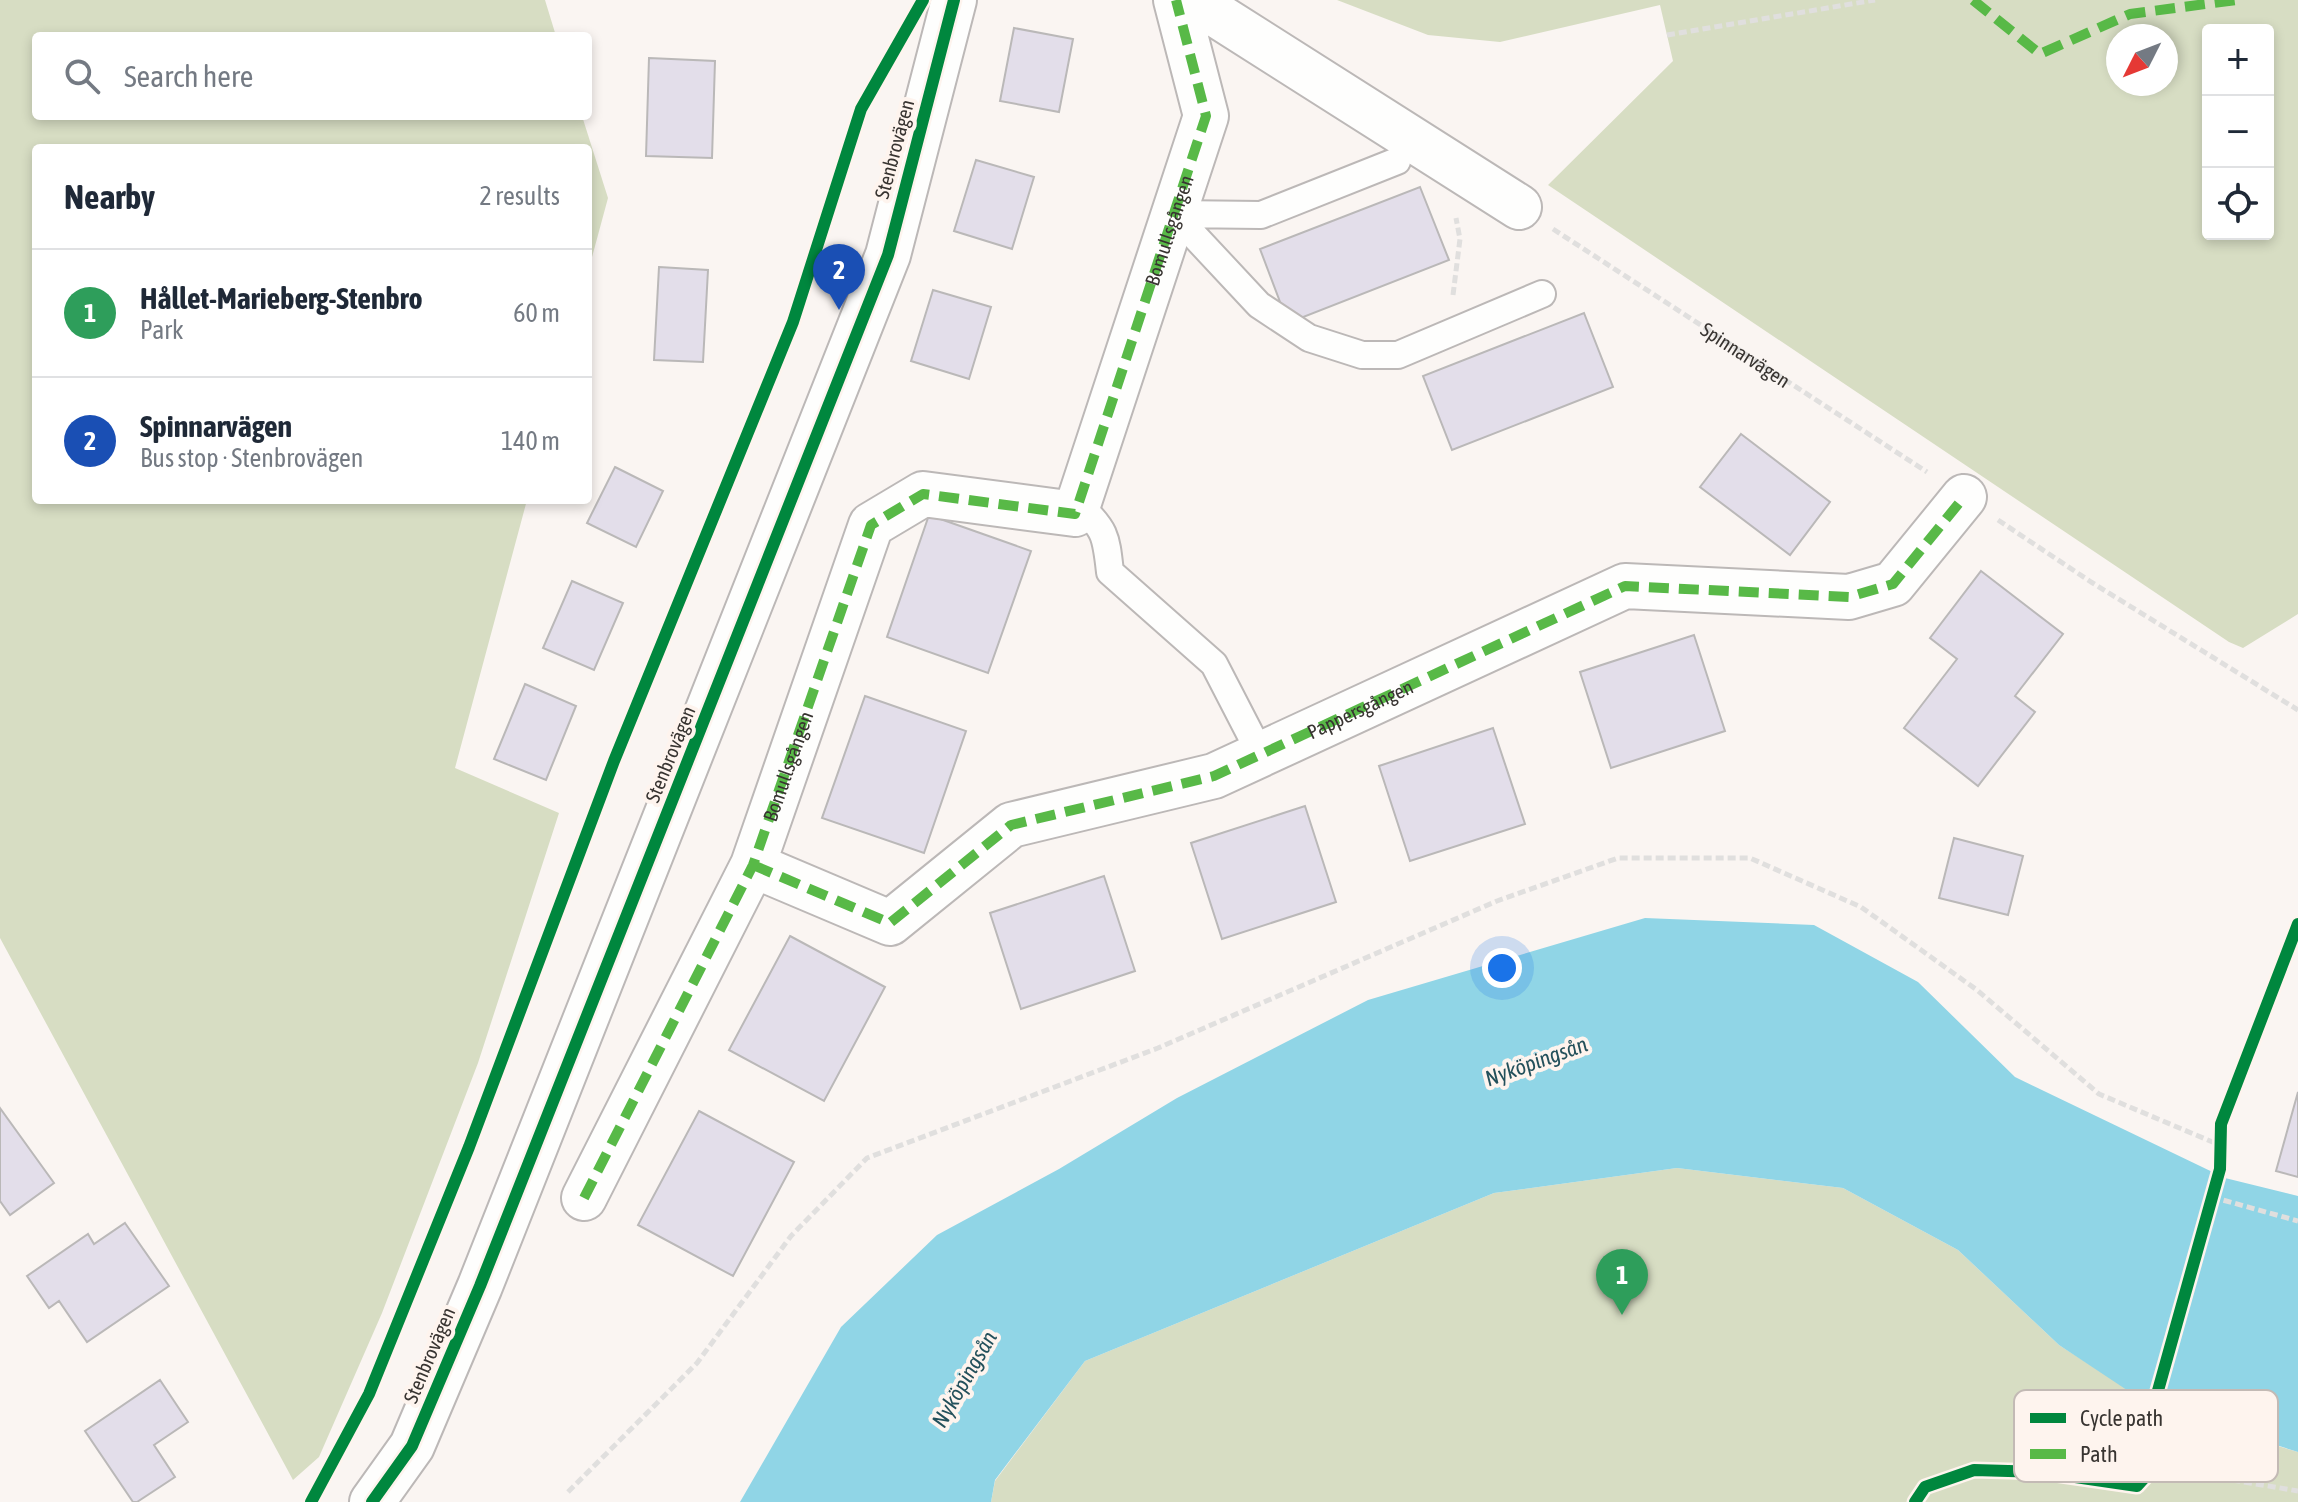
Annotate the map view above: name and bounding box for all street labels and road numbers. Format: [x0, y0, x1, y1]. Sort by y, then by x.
street label: Stenbrovägen [870, 97, 918, 201]
street label: Bomullsgången [1140, 172, 1197, 288]
street label: Spinnarvägen [1697, 317, 1795, 392]
street label: Pappersgången [1303, 674, 1416, 743]
street label: Stenbrovägen [640, 703, 700, 805]
street label: Bomullsgången [758, 708, 817, 824]
street label: Stenbrovägen [399, 1304, 459, 1406]

